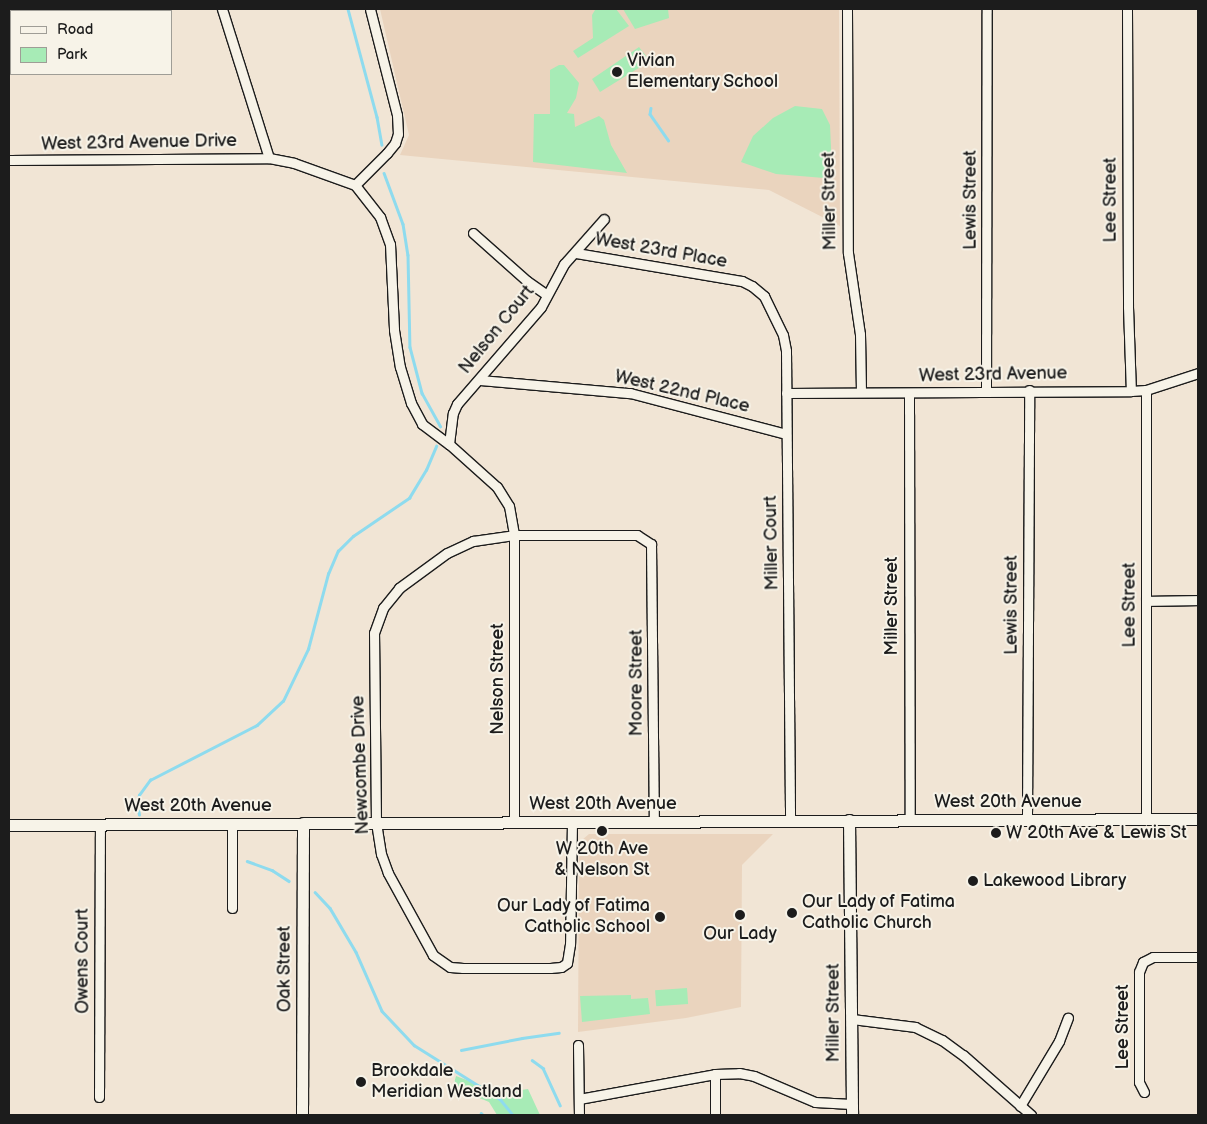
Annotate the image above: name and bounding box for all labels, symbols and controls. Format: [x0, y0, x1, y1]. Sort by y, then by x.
legend [10, 10, 172, 75]
text: Road [57, 20, 93, 39]
text: Park [57, 45, 87, 64]
place label: Vivian Elementary School [627, 51, 780, 94]
marker: Vivian Elementary School [611, 66, 623, 78]
street label: West 23rd Avenue Drive [41, 130, 237, 156]
street label: Lewis Street [960, 150, 982, 250]
street label: Miller Street [818, 151, 842, 251]
street label: Lee Street [1100, 157, 1122, 243]
street label: West 23rd Place [593, 229, 729, 273]
street label: Nelson Court [455, 281, 539, 379]
street label: West 23rd Avenue [919, 363, 1067, 387]
street label: West 22nd Place [613, 366, 751, 418]
street label: Miller Court [760, 495, 784, 591]
street label: Lewis Street [1001, 555, 1023, 655]
street label: Miller Street [881, 556, 903, 656]
street label: Lee Street [1119, 562, 1141, 648]
street label: Nelson Street [487, 623, 509, 735]
street label: Moore Street [626, 629, 648, 737]
street label: Newcombe Drive [348, 695, 374, 835]
street label: West 20th Avenue [934, 791, 1082, 813]
street label: West 20th Avenue [529, 793, 677, 815]
street label: West 20th Avenue [124, 795, 272, 817]
place label: W 20th Ave & Lewis St [1006, 822, 1187, 844]
marker: W 20th Ave & Nelson St [596, 825, 608, 837]
marker: W 20th Ave & Lewis St [990, 827, 1002, 839]
place label: W 20th Ave & Nelson St [554, 839, 650, 882]
place label: Lakewood Library [983, 870, 1126, 892]
marker: Lakewood Library [967, 875, 979, 887]
place label: Our Lady of Fatima Catholic Church [802, 892, 956, 934]
place label: Our Lady of Fatima Catholic School [496, 896, 650, 939]
marker: Our Lady of Fatima Catholic Church [786, 907, 798, 919]
street label: Owens Court [72, 908, 94, 1014]
marker: Our Lady [734, 909, 746, 921]
marker: Our Lady of Fatima Catholic School [654, 911, 666, 923]
place label: Our Lady [703, 923, 777, 945]
street label: Oak Street [274, 926, 296, 1012]
street label: Miller Street [823, 963, 845, 1063]
street label: Lee Street [1112, 984, 1134, 1070]
place label: Brookdale Meridian Westland [371, 1061, 523, 1104]
marker: Brookdale Meridian Westland [355, 1076, 367, 1088]

